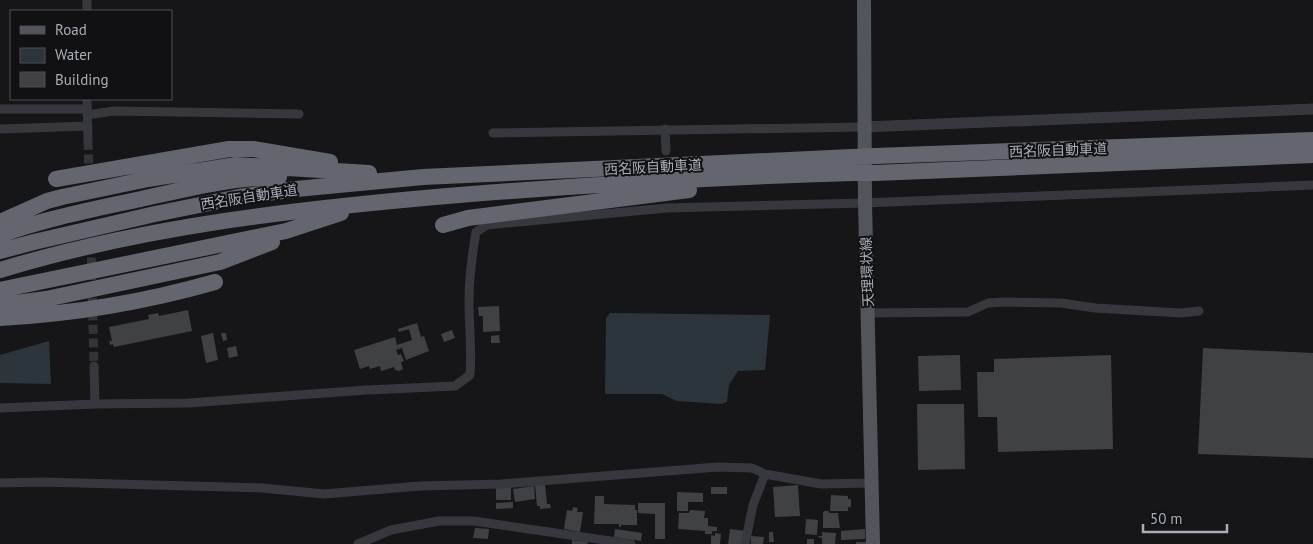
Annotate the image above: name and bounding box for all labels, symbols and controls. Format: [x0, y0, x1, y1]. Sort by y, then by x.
legend [10, 10, 172, 100]
text: Road [55, 20, 87, 39]
text: Water [55, 45, 92, 64]
text: Building [55, 70, 109, 89]
street label: 西名阪自動車道 [1009, 139, 1107, 161]
street label: 西名阪自動車道 [604, 155, 702, 179]
street label: 西名阪自動車道 [199, 180, 299, 214]
street label: 天理環状線 [857, 237, 877, 307]
scale bar [1143, 502, 1227, 534]
text: 50 m [1150, 509, 1183, 528]

